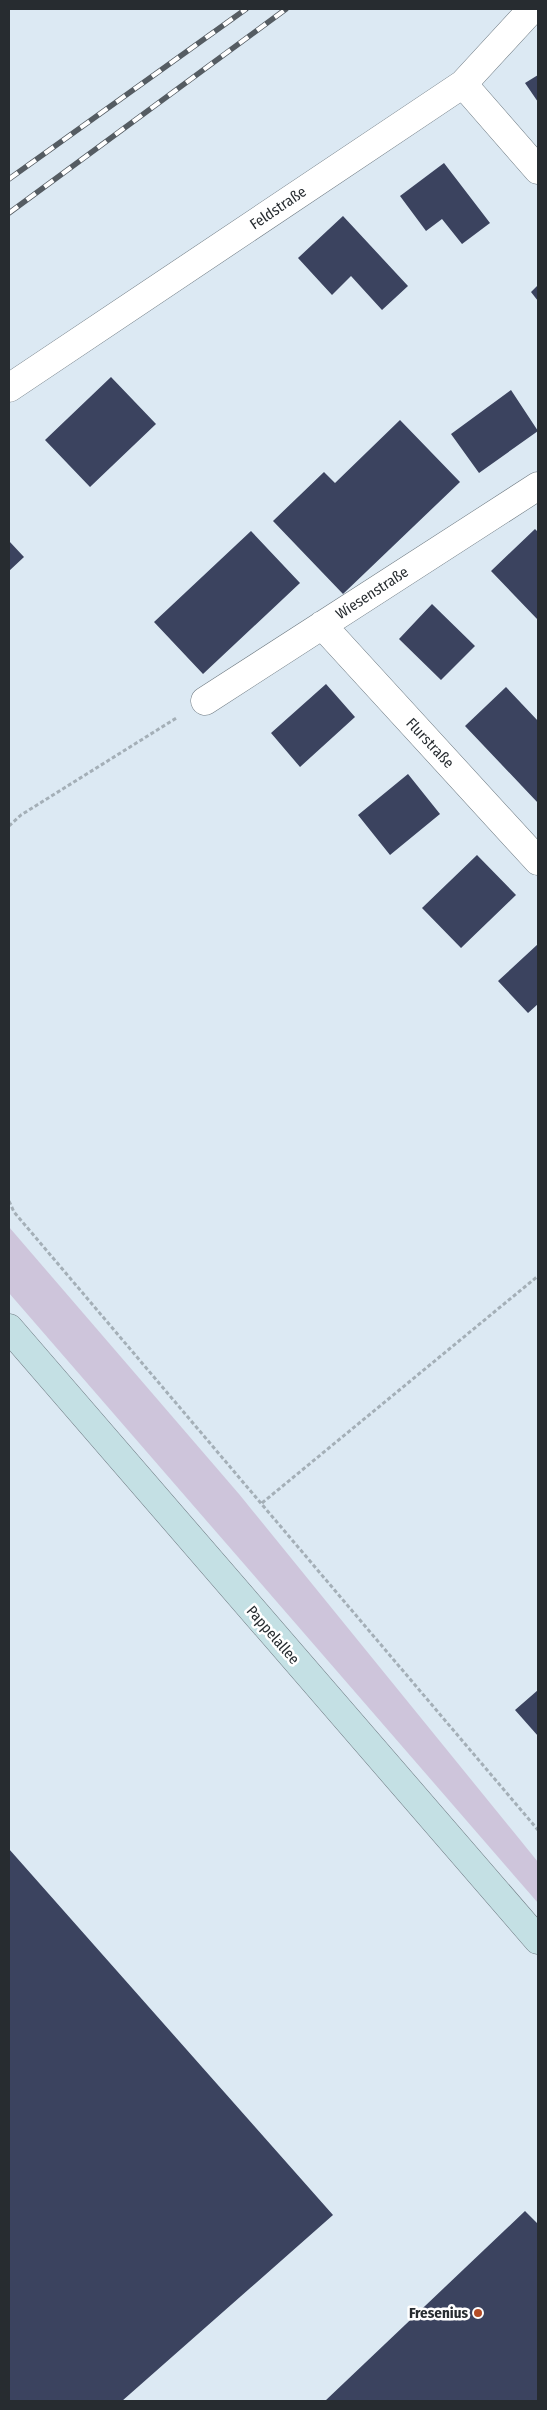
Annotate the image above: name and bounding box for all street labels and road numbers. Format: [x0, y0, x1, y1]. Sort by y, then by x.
street label: Feldstraße [246, 183, 310, 233]
street label: Wiesenstraße [332, 563, 412, 623]
street label: Flurstraße [402, 714, 458, 772]
street label: Pappelallee [243, 1602, 303, 1668]

